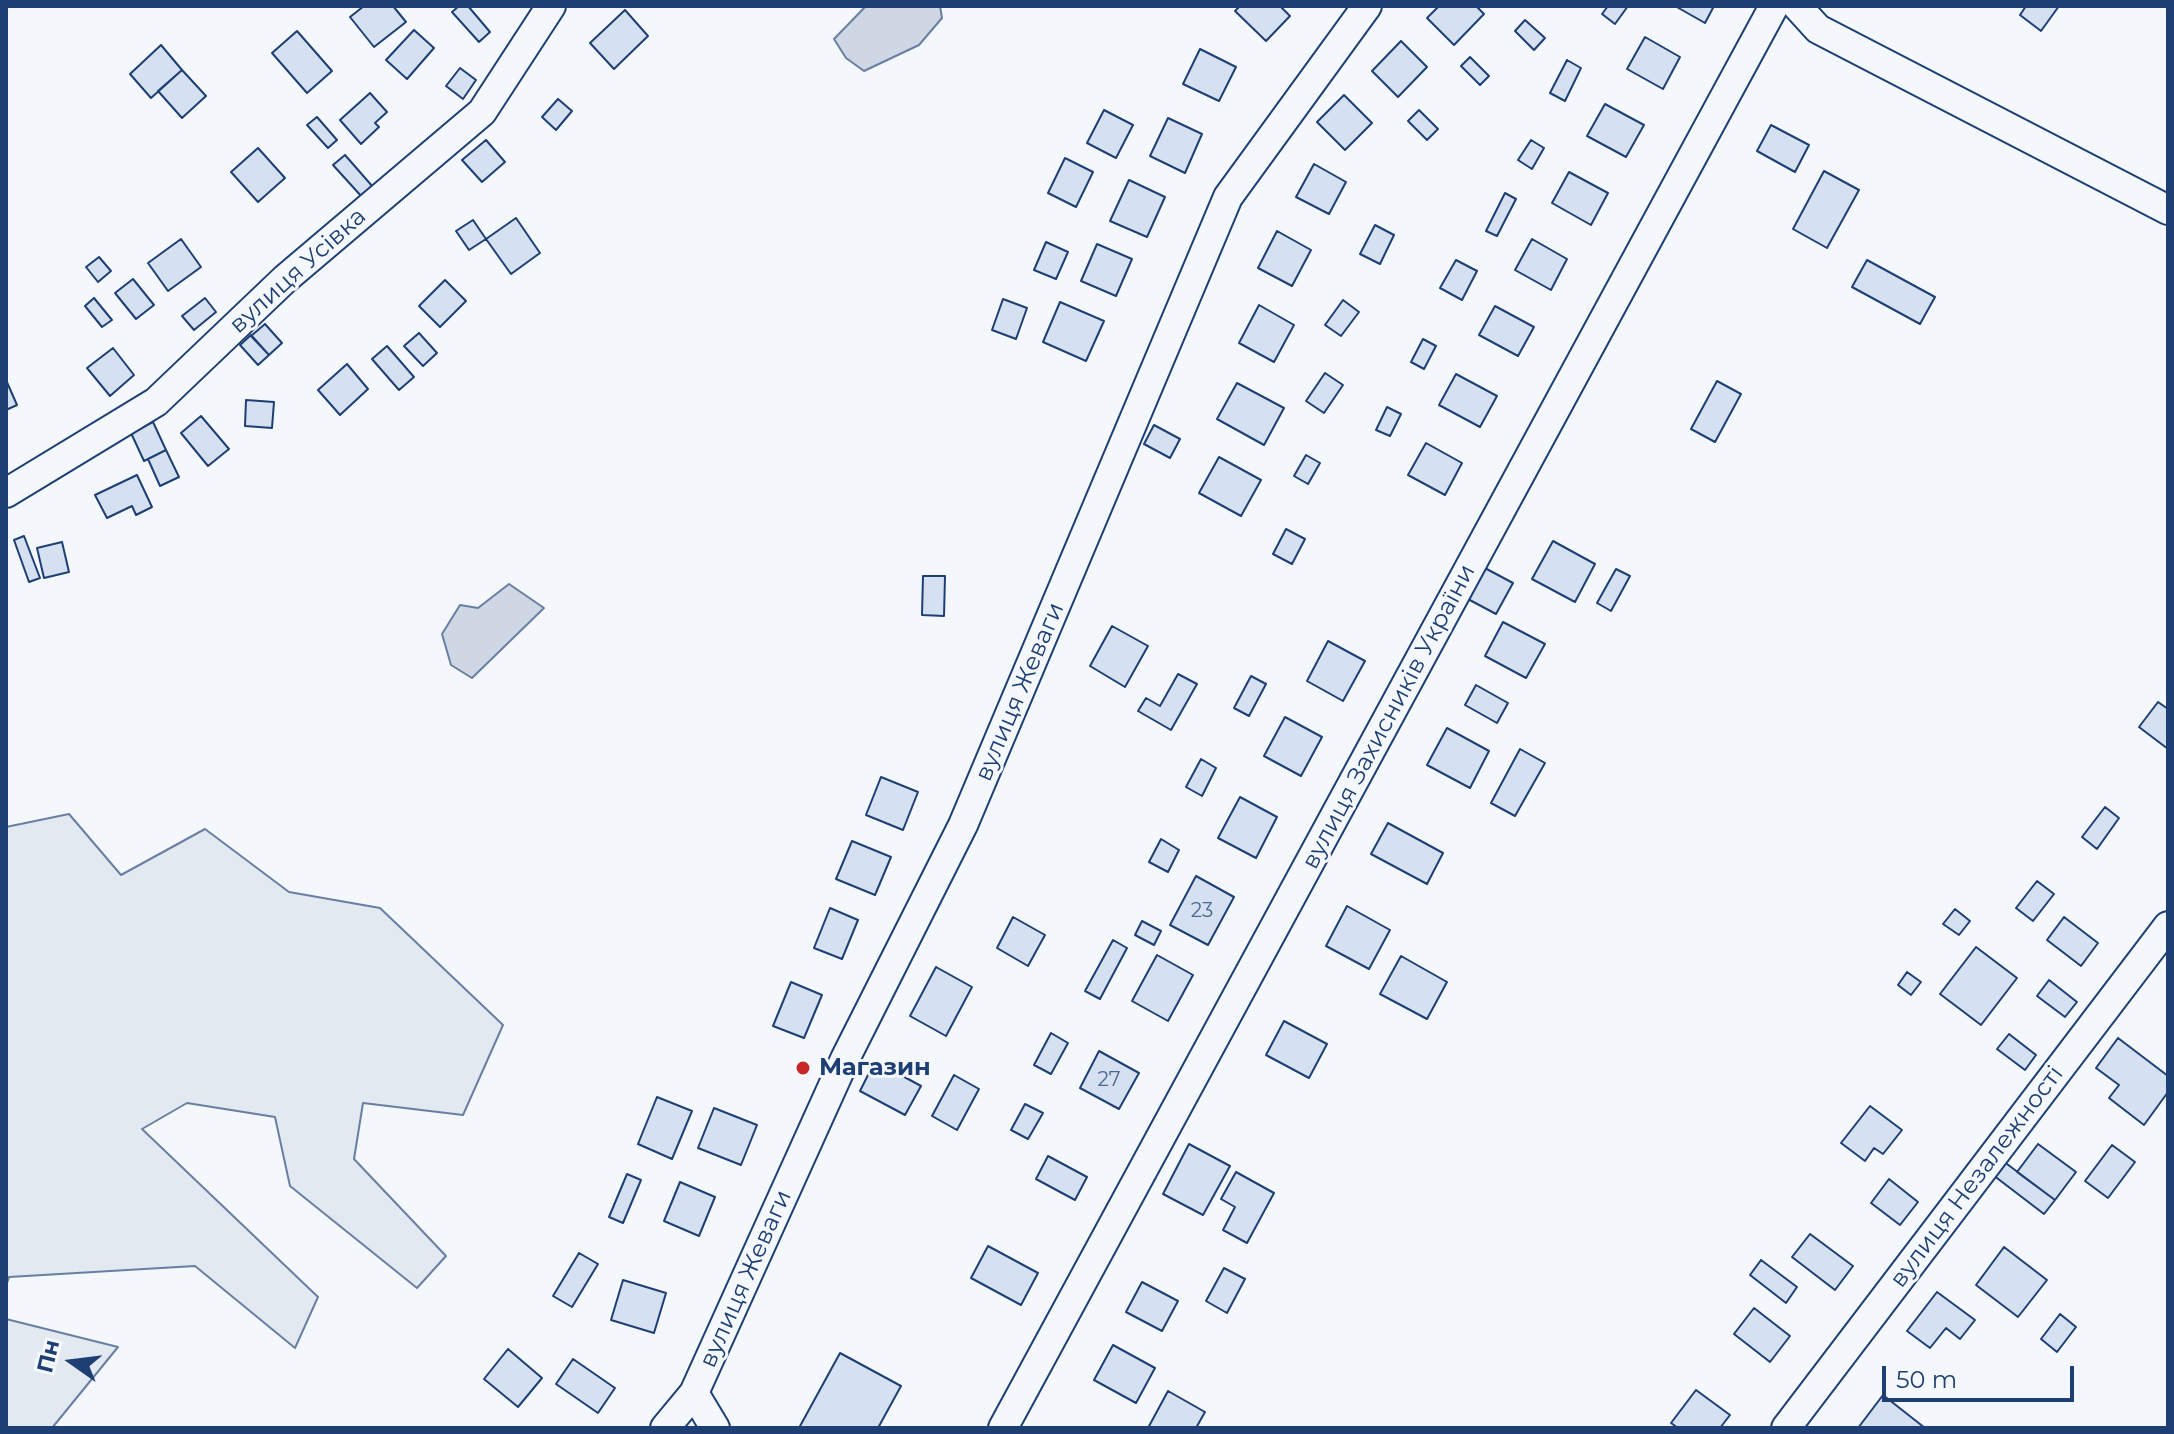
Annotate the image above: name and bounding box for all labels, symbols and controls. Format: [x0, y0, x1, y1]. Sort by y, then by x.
street label: вулиця Усівка [224, 202, 372, 340]
street label: вулиця Захисників України [1296, 560, 1482, 874]
street label: вулиця Жеваги [969, 598, 1071, 786]
house number: 23 [1191, 899, 1213, 923]
place label: Магазин [819, 1054, 931, 1082]
marker: Магазин [794, 1059, 812, 1077]
street label: вулиця Незалежності [1884, 1061, 2070, 1293]
house number: 27 [1097, 1068, 1121, 1092]
street label: вулиця Жеваги [694, 1186, 798, 1372]
north arrow [32, 1322, 112, 1402]
text: Пн [31, 1337, 65, 1375]
scale bar [1886, 1350, 2078, 1400]
text: 50 m [1896, 1365, 1957, 1394]

